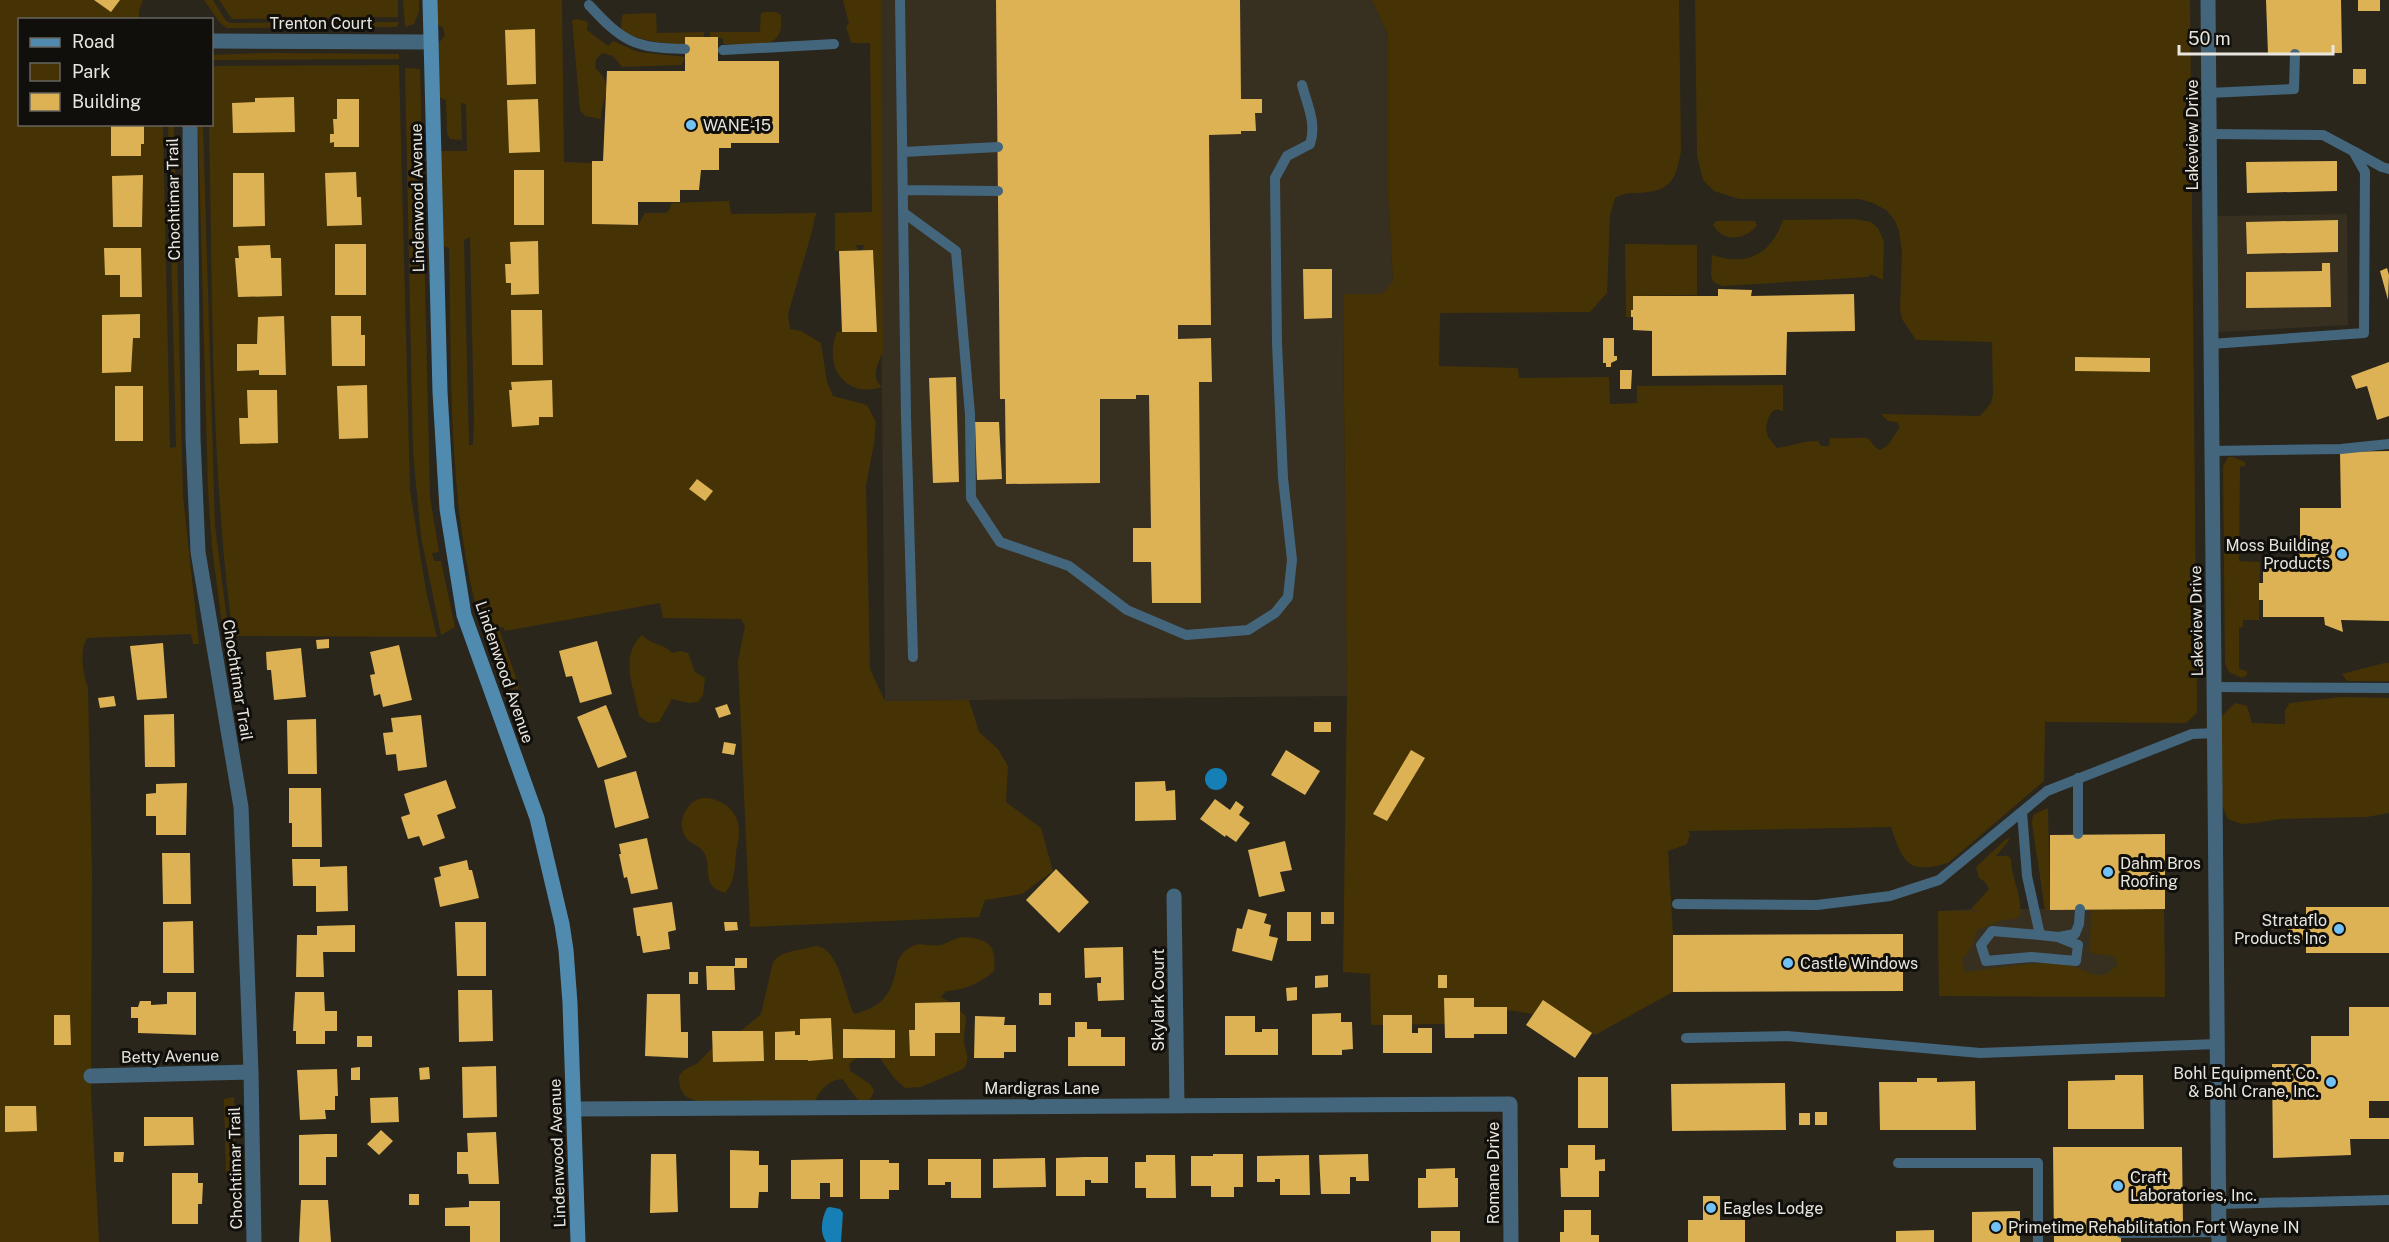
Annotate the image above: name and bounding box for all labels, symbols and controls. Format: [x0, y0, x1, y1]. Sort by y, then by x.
street label: Trenton Court [270, 14, 372, 33]
legend [18, 18, 213, 126]
scale bar [2179, 18, 2334, 56]
text: 50 m [2188, 28, 2231, 49]
text: Road [72, 31, 115, 52]
text: Park [72, 61, 110, 82]
street label: Lakeview Drive [2183, 80, 2202, 190]
text: Building [72, 91, 141, 112]
place label: WANE-15 [703, 116, 771, 135]
marker: WANE-15 [684, 118, 698, 132]
street label: Lindenwood Avenue [407, 123, 428, 273]
street label: Chochtimar Trail [163, 137, 184, 260]
place label: Moss Building Products [2225, 536, 2330, 573]
marker: Moss Building Products [2335, 547, 2349, 561]
street label: Lakeview Drive [2186, 565, 2207, 677]
street label: Lindenwood Avenue [471, 599, 538, 746]
street label: Chochtimar Trail [219, 618, 256, 742]
place label: Dahm Bros Roofing [2120, 854, 2201, 891]
marker: Dahm Bros Roofing [2101, 865, 2115, 879]
place label: Strataflo Products Inc [2234, 911, 2327, 948]
marker: Strataflo Products Inc [2332, 922, 2346, 936]
street label: Skylark Court [1149, 949, 1168, 1051]
place label: Castle Windows [1800, 954, 1918, 973]
marker: Castle Windows [1781, 956, 1795, 970]
street label: Betty Avenue [121, 1046, 219, 1067]
place label: Bohl Equipment Co. & Bohl Crane, Inc. [2173, 1064, 2319, 1101]
marker: Bohl Equipment Co. & Bohl Crane, Inc. [2324, 1075, 2338, 1089]
street label: Lindenwood Avenue [545, 1078, 570, 1228]
street label: Mardigras Lane [984, 1079, 1100, 1098]
street label: Chochtimar Trail [225, 1106, 246, 1229]
street label: Romane Drive [1484, 1122, 1503, 1224]
place label: Craft Laboratories, Inc. [2130, 1168, 2257, 1205]
marker: Craft Laboratories, Inc. [2111, 1179, 2125, 1193]
place label: Eagles Lodge [1723, 1199, 1823, 1218]
marker: Eagles Lodge [1704, 1201, 1718, 1215]
place label: Primetime Rehabilitation Fort Wayne IN [2008, 1218, 2299, 1237]
marker: Primetime Rehabilitation Fort Wayne IN [1989, 1220, 2003, 1234]

